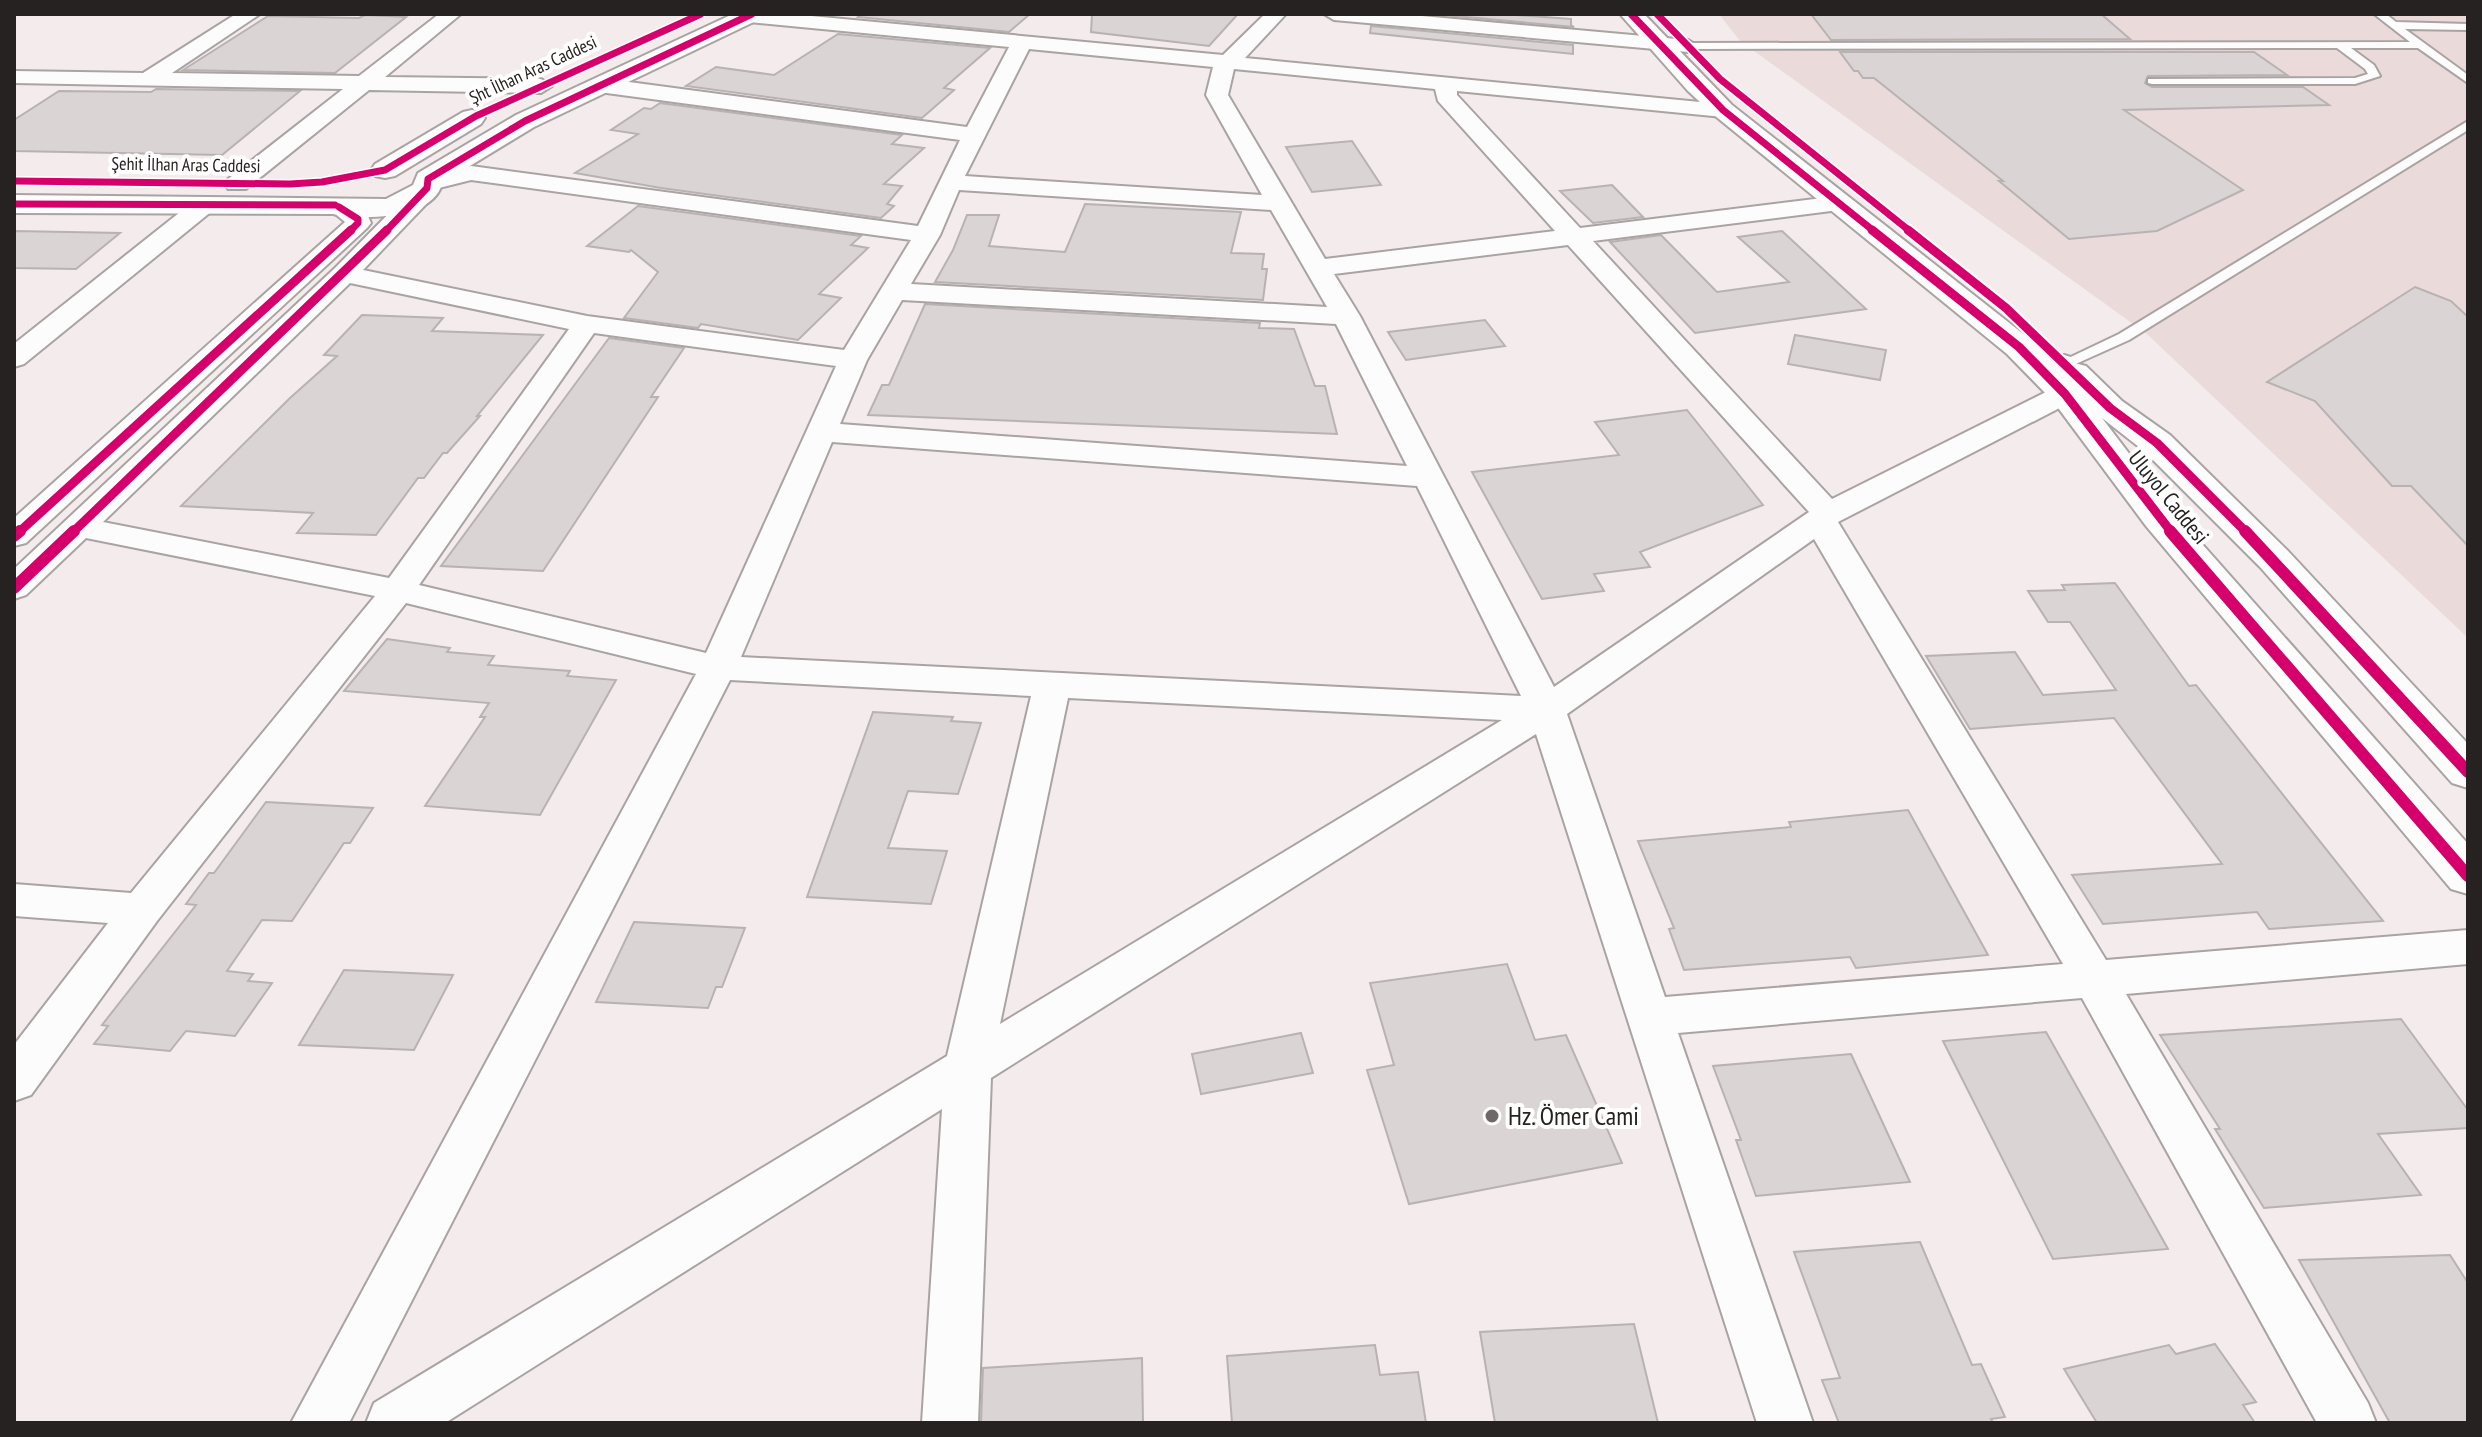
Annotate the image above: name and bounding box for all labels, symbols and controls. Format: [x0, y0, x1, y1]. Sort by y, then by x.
street label: Şht İlhan Aras Caddesi [465, 30, 600, 109]
street label: Şehit İlhan Aras Caddesi [111, 152, 261, 177]
street label: Uluyol Caddesi [2123, 444, 2215, 550]
place label: Hz. Ömer Cami [1508, 1099, 1639, 1132]
marker: Hz. Ömer Cami [1483, 1107, 1501, 1125]

